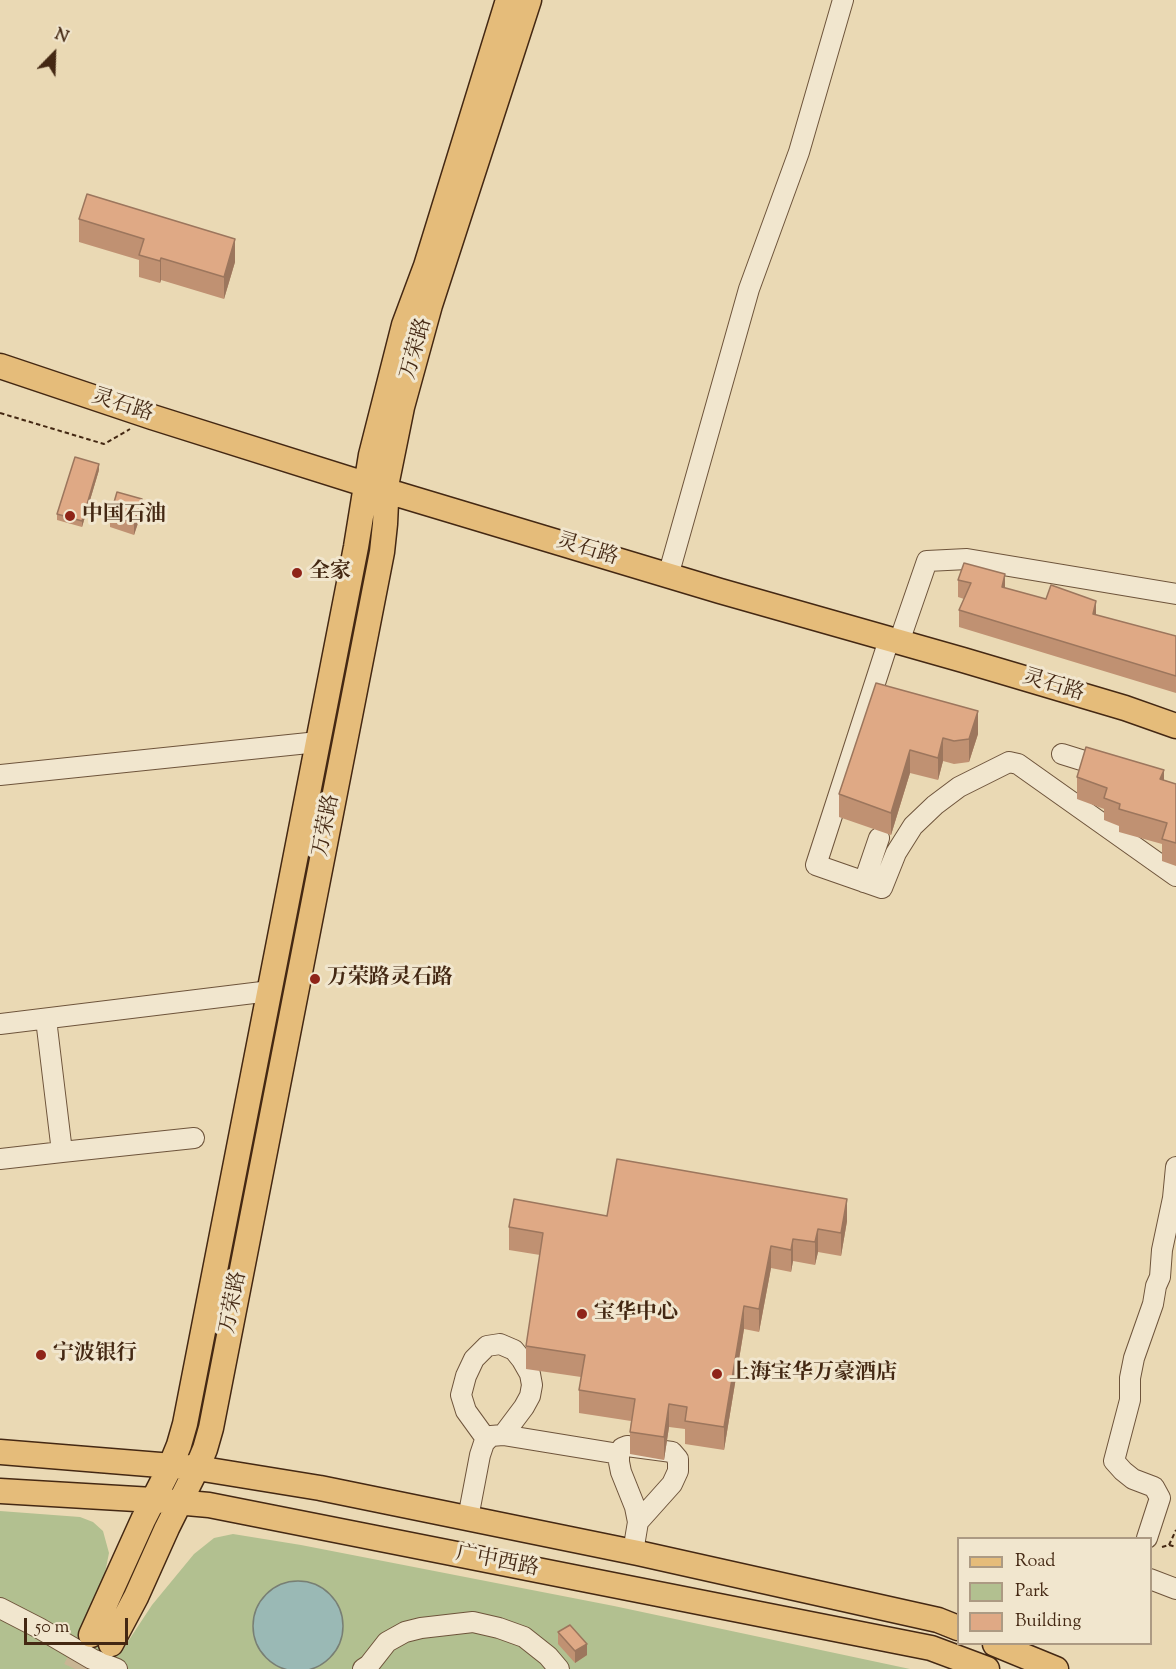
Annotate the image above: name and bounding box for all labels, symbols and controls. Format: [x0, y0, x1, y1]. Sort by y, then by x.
north arrow [24, 24, 84, 84]
text: N [51, 24, 72, 50]
street label: 万荣路 [397, 315, 439, 383]
street label: 灵石路 [88, 385, 156, 429]
place label: 中国石油 [82, 503, 166, 529]
marker: 中国石油 [63, 509, 77, 523]
street label: 灵石路 [553, 530, 621, 572]
place label: 全家 [309, 560, 351, 586]
marker: 全家 [290, 566, 304, 580]
street label: 灵石路 [1019, 666, 1087, 708]
street label: 万荣路 [310, 793, 346, 859]
place label: 万荣路灵石路 [327, 966, 453, 992]
marker: 万荣路灵石路 [308, 972, 322, 986]
street label: 万荣路 [217, 1270, 253, 1336]
place label: 宝华中心 [594, 1301, 678, 1327]
marker: 宝华中心 [575, 1307, 589, 1321]
place label: 宁波银行 [53, 1342, 137, 1368]
marker: 宁波银行 [34, 1348, 48, 1362]
place label: 上海宝华万豪酒店 [729, 1361, 897, 1387]
marker: 上海宝华万豪酒店 [710, 1367, 724, 1381]
legend [957, 1537, 1152, 1645]
street label: 广中西路 [453, 1543, 541, 1583]
text: Road [1015, 1549, 1055, 1575]
text: Park [1015, 1579, 1049, 1605]
scale bar [27, 1606, 130, 1644]
text: Building [1015, 1609, 1081, 1635]
text: 50 m [35, 1615, 69, 1641]

